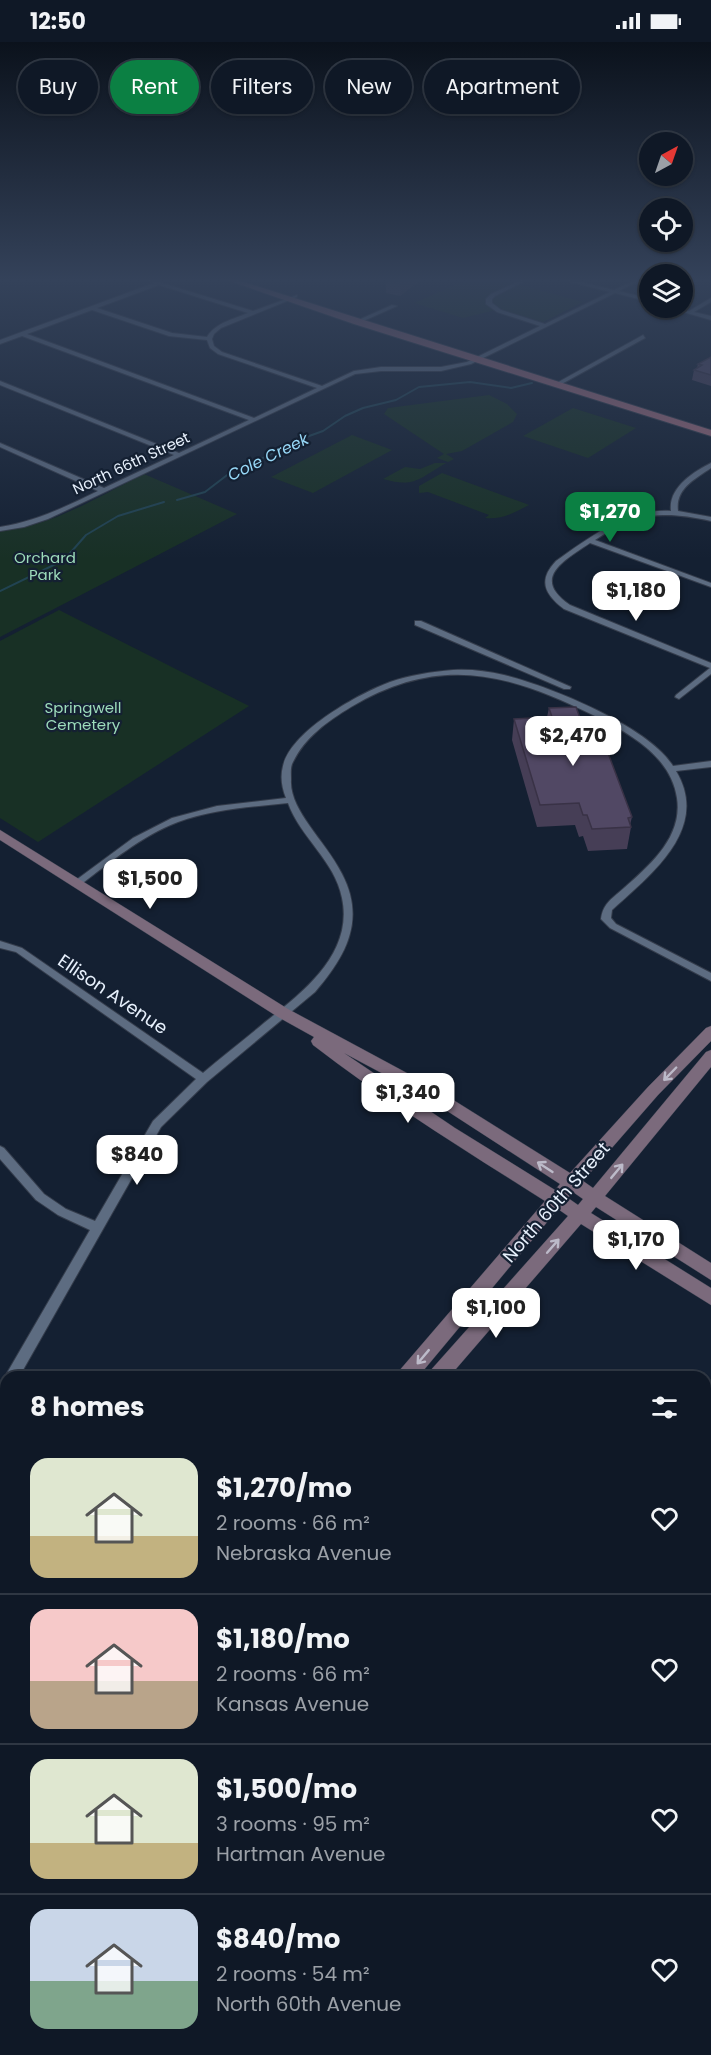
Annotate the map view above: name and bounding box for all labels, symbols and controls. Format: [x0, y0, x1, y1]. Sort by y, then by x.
text: 12:50 [30, 6, 86, 37]
chip: Buy [18, 60, 98, 114]
chip: Rent [110, 60, 199, 114]
chip: Filters [211, 60, 313, 114]
chip: New [325, 60, 412, 114]
chip: Apartment [424, 60, 580, 114]
north arrow [639, 132, 693, 186]
map controls [639, 132, 693, 318]
button: locate [639, 198, 693, 252]
button: layers [639, 264, 693, 318]
street label: North 66th Street [69, 427, 193, 499]
water label: Cole Creek [224, 427, 313, 487]
pin: $1,270 [561, 492, 659, 543]
text: $1,270 [579, 497, 641, 525]
park label: Orchard Park [14, 547, 76, 585]
pin: $1,180 [587, 571, 685, 622]
text: $1,180 [606, 576, 666, 604]
park label: Springwell Cemetery [45, 697, 121, 735]
pin: $2,470 [524, 716, 622, 767]
text: $2,470 [539, 721, 607, 749]
pin: $1,500 [101, 859, 199, 910]
text: $1,500 [117, 864, 183, 892]
street label: Ellison Avenue [53, 948, 173, 1040]
one-way arrow [663, 1066, 677, 1081]
pin: $1,340 [359, 1073, 457, 1124]
text: $1,340 [375, 1078, 441, 1106]
pin: $840 [101, 1135, 173, 1186]
street label: North 60th Street [497, 1136, 615, 1268]
text: $840 [111, 1140, 163, 1168]
one-way arrow [537, 1161, 554, 1173]
one-way arrow [611, 1163, 624, 1179]
pin: $1,170 [587, 1220, 685, 1271]
text: $1,170 [607, 1225, 665, 1253]
one-way arrow [546, 1239, 560, 1254]
pin: $1,100 [447, 1288, 545, 1339]
text: $1,100 [466, 1293, 526, 1321]
one-way arrow [417, 1349, 430, 1365]
text: 8 homes [30, 1389, 145, 1425]
icon: filters [648, 1391, 681, 1424]
text: $1,270/mo [216, 1470, 352, 1506]
icon: home [78, 1482, 150, 1554]
icon: heart [648, 1502, 681, 1535]
text: 2 rooms · 66 m² [216, 1509, 370, 1537]
text: Nebraska Avenue [216, 1539, 392, 1567]
text: $1,180/mo [216, 1621, 350, 1657]
icon: home [78, 1633, 150, 1705]
icon: heart [648, 1653, 681, 1686]
text: 2 rooms · 66 m² [216, 1660, 370, 1688]
text: Kansas Avenue [216, 1690, 369, 1718]
text: $1,500/mo [216, 1771, 357, 1807]
icon: home [78, 1783, 150, 1855]
icon: heart [648, 1803, 681, 1836]
text: 3 rooms · 95 m² [216, 1810, 370, 1838]
text: Hartman Avenue [216, 1840, 385, 1868]
text: $840/mo [216, 1921, 340, 1957]
icon: home [78, 1933, 150, 2005]
icon: heart [648, 1953, 681, 1986]
text: 2 rooms · 54 m² [216, 1960, 370, 1988]
text: North 60th Avenue [216, 1990, 402, 2018]

